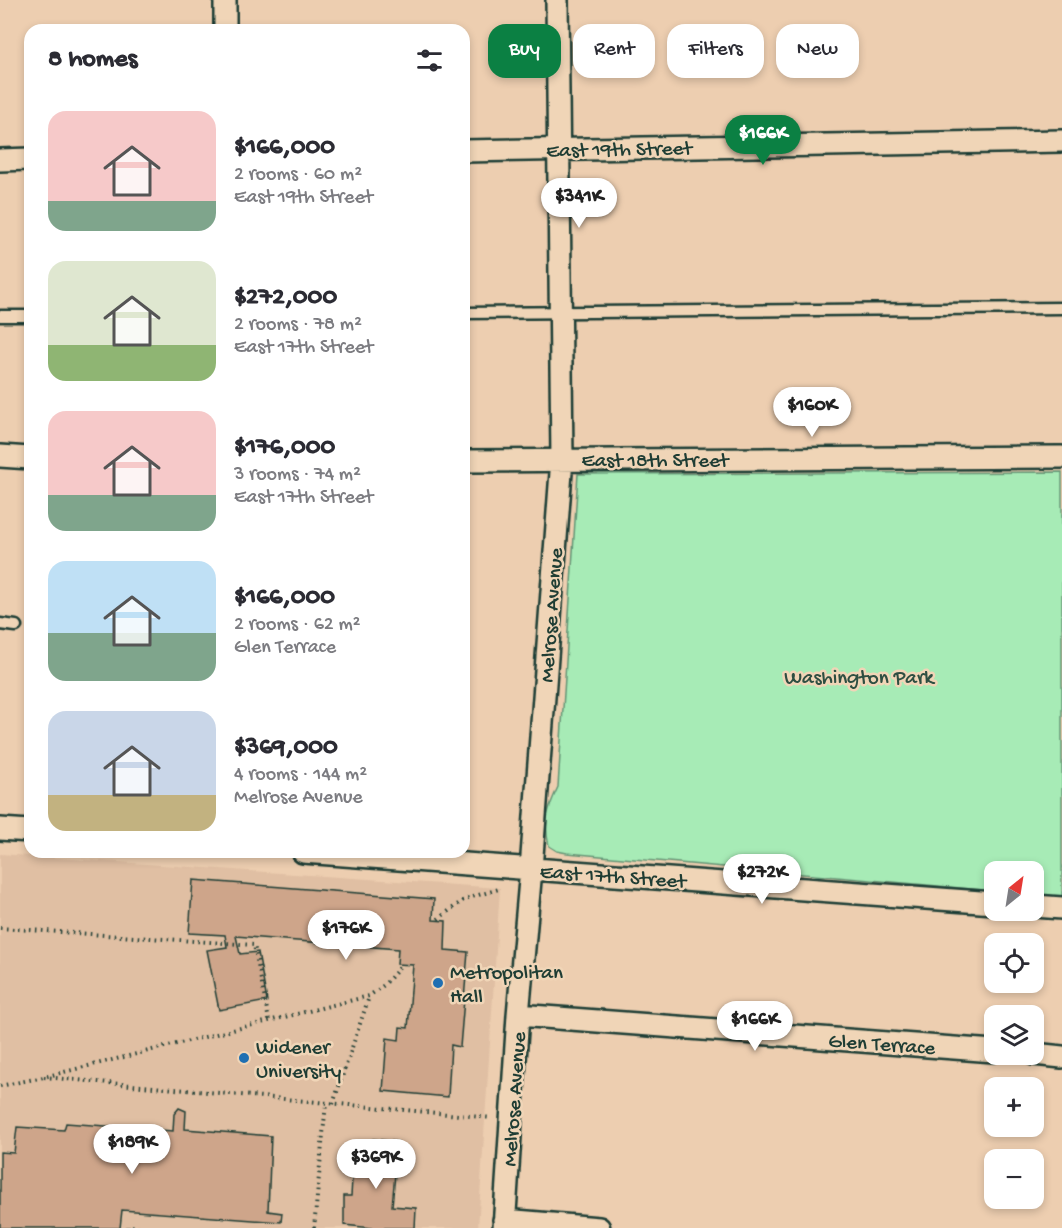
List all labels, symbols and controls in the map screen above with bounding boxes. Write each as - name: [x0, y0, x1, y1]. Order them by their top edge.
- chip: Buy: [488, 24, 561, 78]
- chip: Rent: [573, 24, 655, 78]
- chip: Filters: [667, 24, 764, 78]
- chip: New: [776, 24, 859, 78]
- icon: filters: [413, 44, 446, 77]
- text: 8 homes: [48, 45, 137, 76]
- pin: $166K: [721, 115, 805, 166]
- text: $166K: [739, 123, 787, 146]
- text: $166,000: [234, 133, 335, 164]
- icon: home: [96, 135, 168, 207]
- street label: East 19th Street: [546, 138, 695, 165]
- text: 2 rooms · 60 m²: [234, 164, 362, 187]
- pin: $341K: [537, 178, 621, 229]
- text: $341K: [555, 186, 603, 209]
- text: East 19th Street: [234, 187, 373, 210]
- text: $272,000: [234, 283, 337, 314]
- icon: home: [96, 285, 168, 357]
- text: 2 rooms · 78 m²: [234, 314, 362, 337]
- text: East 17th Street: [234, 337, 373, 360]
- pin: $160K: [770, 387, 854, 438]
- text: $160K: [787, 395, 837, 418]
- text: $176,000: [234, 433, 335, 464]
- icon: home: [96, 435, 168, 507]
- street label: East 18th Street: [582, 450, 731, 475]
- text: 3 rooms · 74 m²: [234, 464, 361, 487]
- text: East 17th Street: [234, 487, 373, 510]
- street label: Melrose Avenue: [536, 546, 571, 683]
- text: $166,000: [234, 583, 335, 614]
- icon: home: [96, 585, 168, 657]
- text: 2 rooms · 62 m²: [234, 614, 361, 637]
- text: Glen Terrace: [234, 637, 336, 660]
- park label: Washington Park: [784, 667, 936, 692]
- text: $369,000: [234, 733, 338, 764]
- icon: home: [96, 735, 168, 807]
- text: 4 rooms · 144 m²: [234, 764, 367, 787]
- text: Melrose Avenue: [234, 787, 363, 810]
- pin: $272K: [720, 854, 804, 905]
- street label: East 17th Street: [539, 861, 689, 896]
- north arrow: [984, 861, 1044, 921]
- map controls: [984, 861, 1044, 1209]
- text: $272K: [737, 862, 787, 885]
- pin: $176K: [304, 910, 388, 961]
- text: $176K: [322, 918, 370, 941]
- button: locate: [984, 933, 1044, 993]
- place label: Metropolitan Hall: [450, 962, 563, 1011]
- marker: Metropolitan Hall: [431, 976, 445, 990]
- pin: $166K: [713, 1001, 797, 1052]
- button: layers: [984, 1005, 1044, 1065]
- text: $166K: [731, 1009, 779, 1032]
- street label: Melrose Avenue: [499, 1030, 534, 1167]
- street label: Glen Terrace: [827, 1030, 937, 1063]
- place label: Widener University: [256, 1037, 341, 1086]
- marker: Widener University: [237, 1051, 251, 1065]
- button: +: [984, 1077, 1044, 1137]
- pin: $189K: [90, 1124, 174, 1175]
- text: $189K: [107, 1132, 157, 1155]
- pin: $369K: [334, 1139, 418, 1190]
- text: $369K: [351, 1147, 401, 1170]
- button: −: [984, 1149, 1044, 1209]

